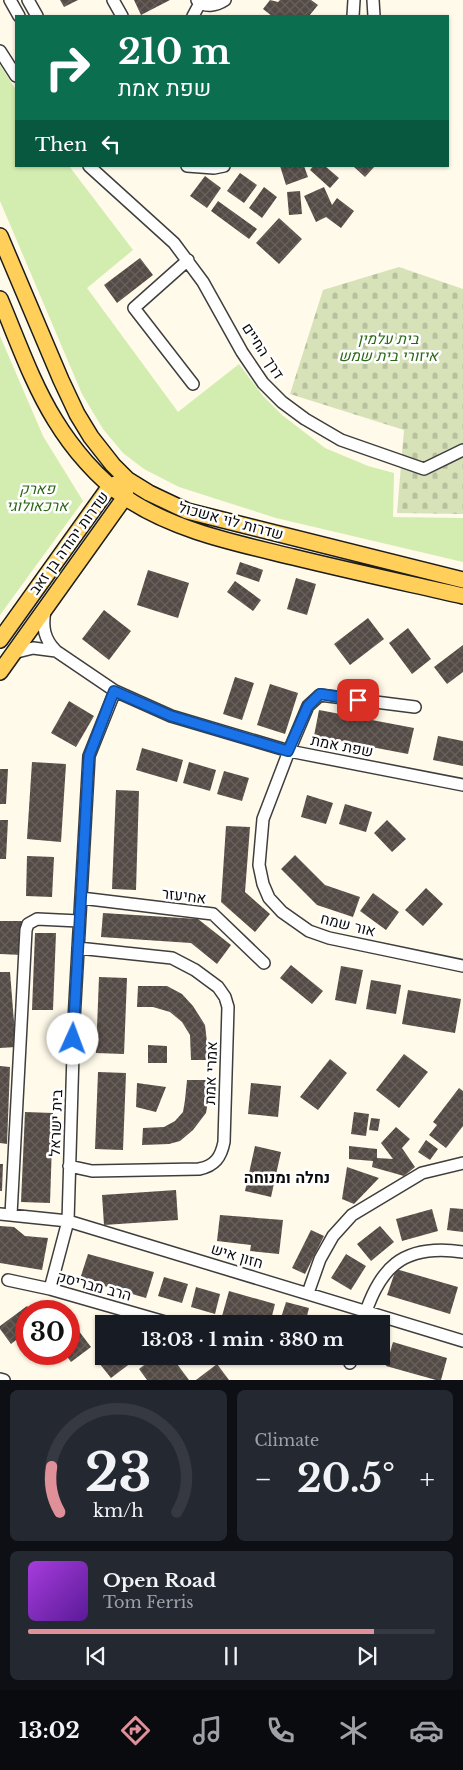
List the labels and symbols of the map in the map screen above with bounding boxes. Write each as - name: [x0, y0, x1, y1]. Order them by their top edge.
- street label: דרך החיים: [238, 319, 289, 383]
- park label: בית עלמין איזורי בית שמש: [338, 329, 440, 365]
- park label: פארק ארכאולוגי: [6, 479, 70, 515]
- street label: שדרות יהודה בן זאב: [25, 487, 113, 598]
- street label: שדרות לוי אשכול: [177, 497, 286, 544]
- pin: [337, 679, 379, 721]
- street label: שפת אמת: [309, 730, 375, 761]
- street label: אחיעזר: [161, 883, 207, 908]
- street label: אור שמח: [319, 908, 378, 941]
- position arrow: [46, 1012, 98, 1064]
- street label: אמרי אמת: [200, 1041, 221, 1105]
- street label: בית ישראל: [45, 1089, 66, 1157]
- district label: נחלה ומנוחה: [244, 1167, 330, 1187]
- street label: חזון איש: [209, 1239, 266, 1272]
- street label: הרב מבריסק: [55, 1266, 134, 1305]
- speed limit sign: 30: [15, 1300, 80, 1365]

